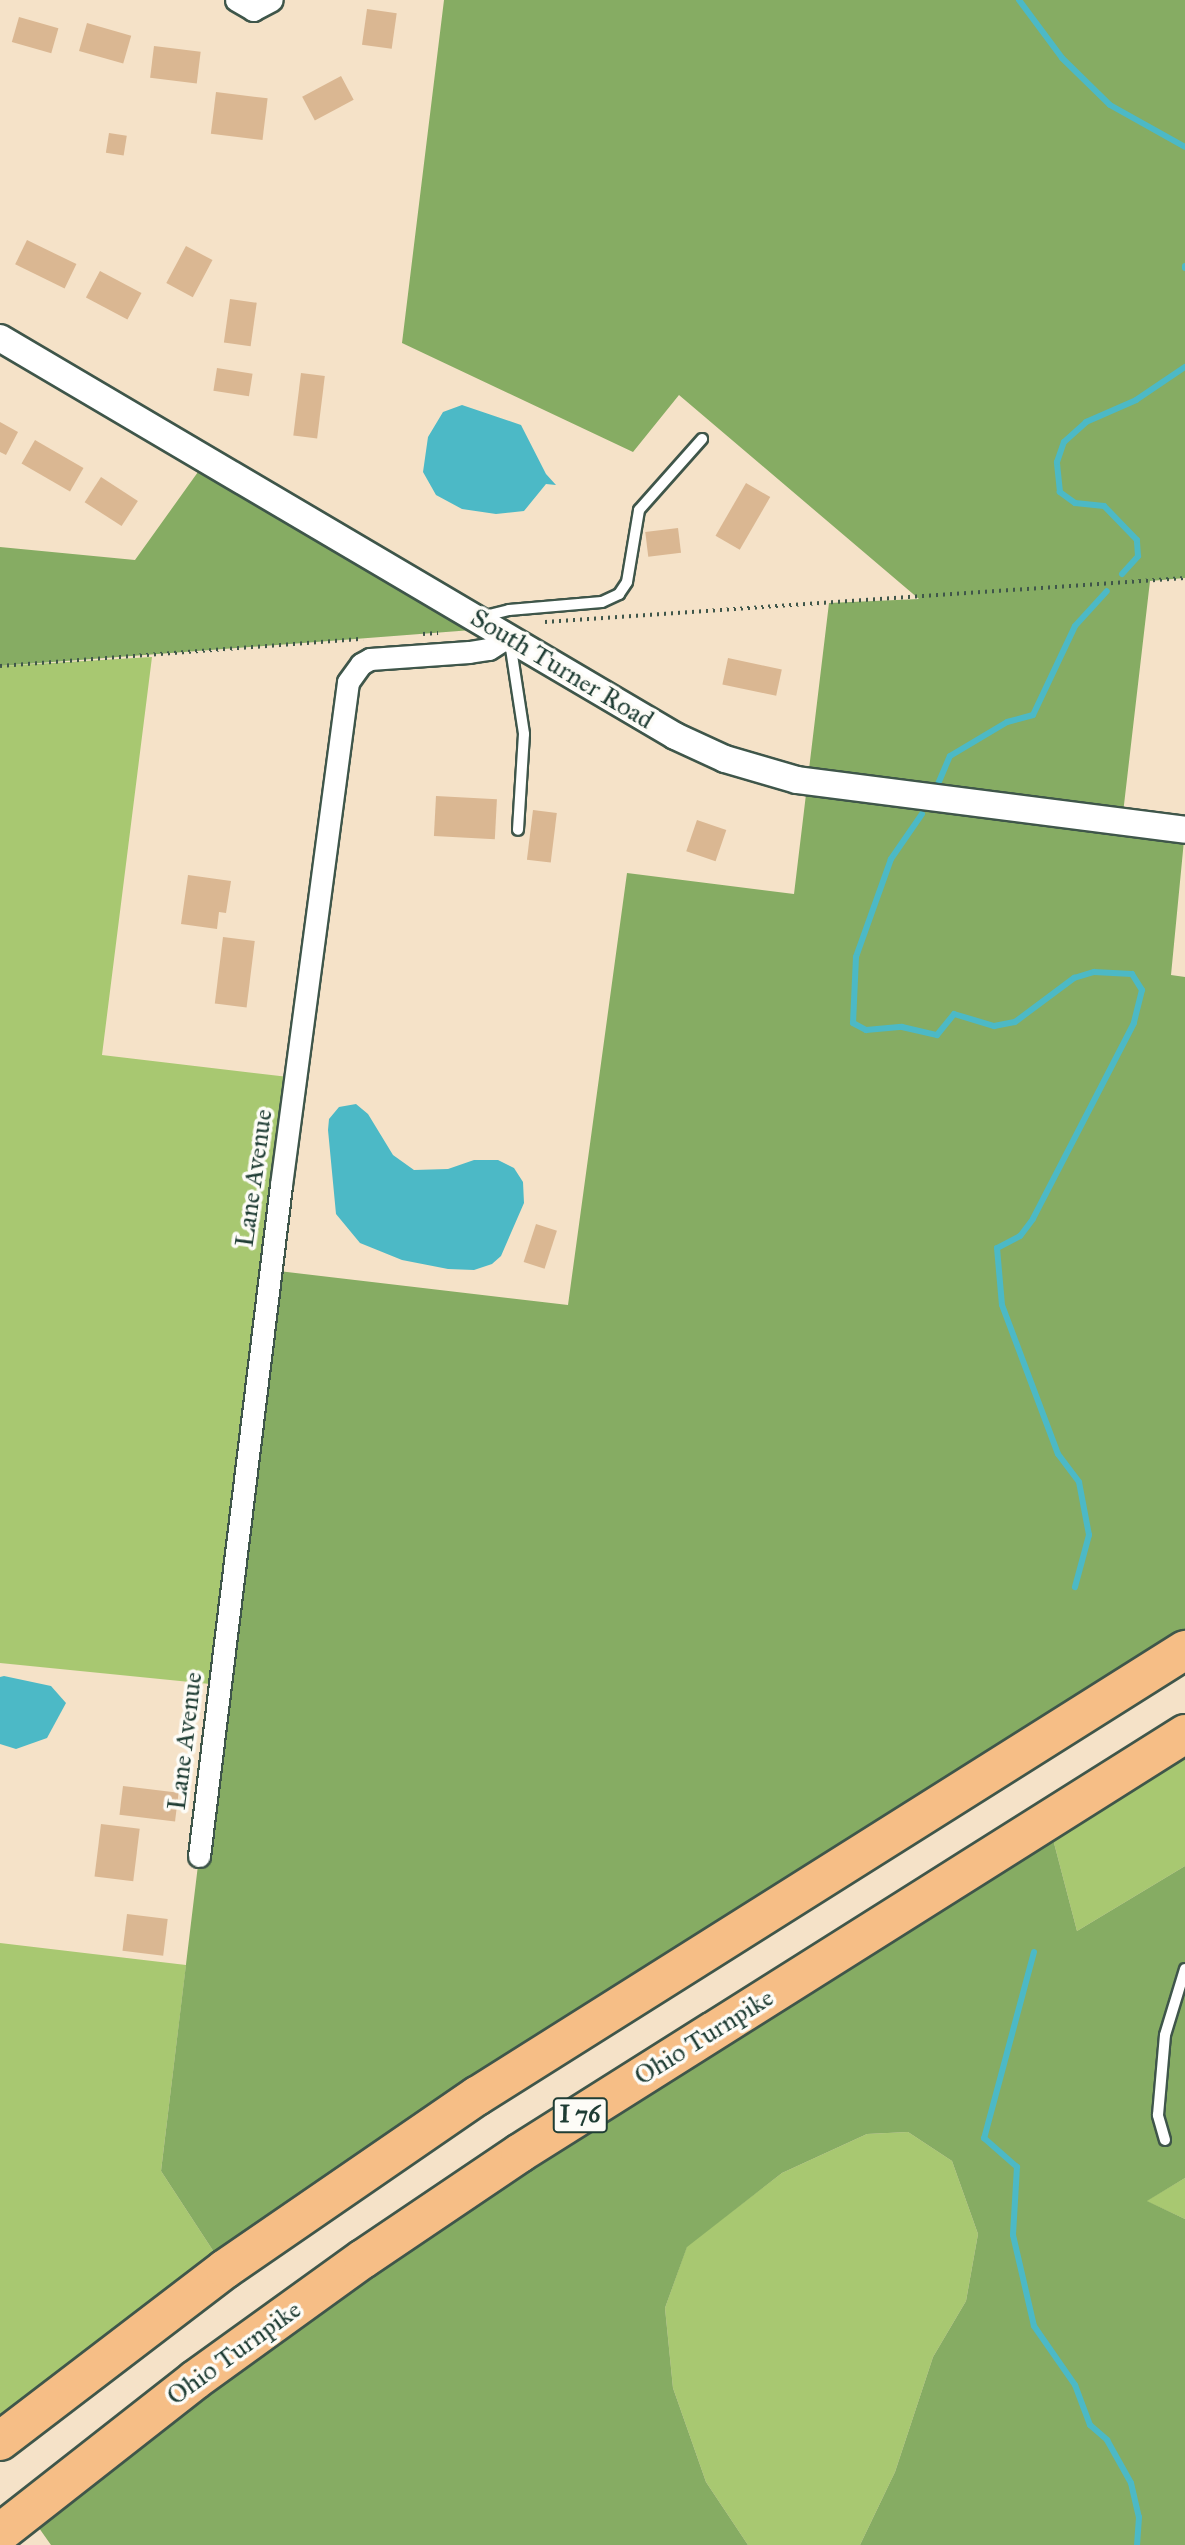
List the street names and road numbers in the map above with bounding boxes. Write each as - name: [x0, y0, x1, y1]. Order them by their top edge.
- street label: South Turner Road: [465, 602, 659, 736]
- street label: Lane Avenue: [229, 1107, 279, 1249]
- street label: Lane Avenue: [161, 1670, 209, 1812]
- street label: Ohio Turnpike: [629, 1982, 779, 2092]
- road number: I 76: [552, 2094, 608, 2136]
- street label: Ohio Turnpike: [161, 2294, 307, 2412]

